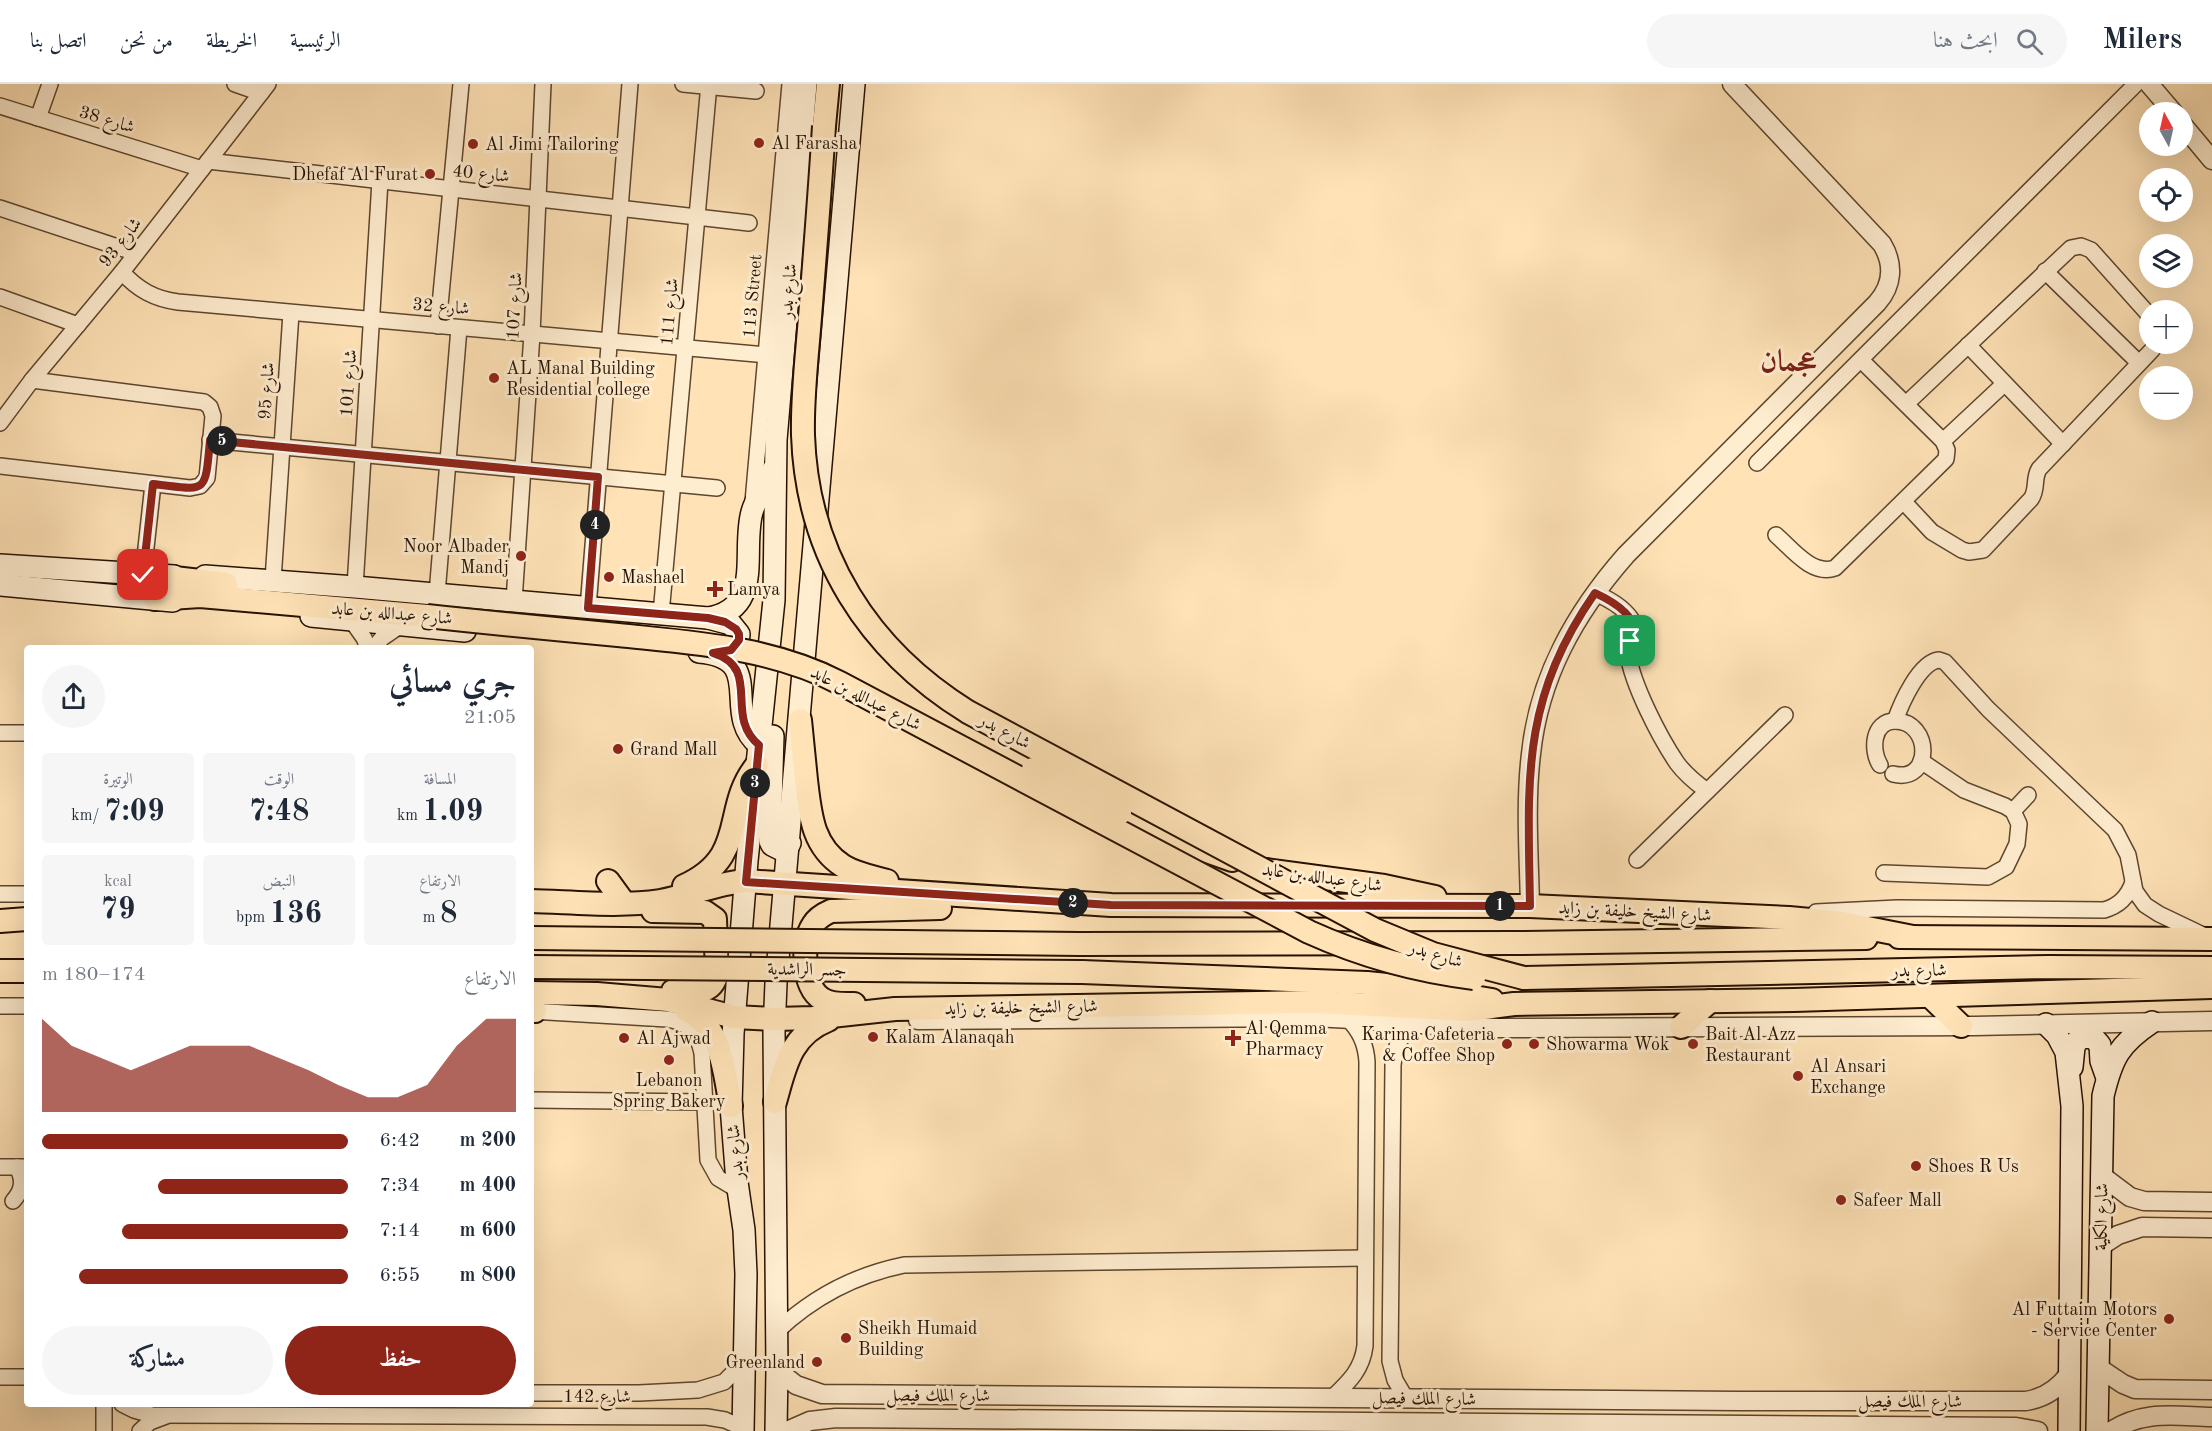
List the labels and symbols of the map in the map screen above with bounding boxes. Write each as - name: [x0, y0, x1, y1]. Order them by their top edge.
- north arrow: [2139, 102, 2193, 156]
- street label: شارع 38: [75, 103, 137, 142]
- place label: Al Farasha: [771, 135, 857, 153]
- place label: Al Jimi Tailoring: [485, 136, 619, 154]
- marker: Al Farasha: [752, 136, 766, 150]
- marker: Al Jimi Tailoring: [466, 137, 480, 151]
- street label: شارع 40: [451, 162, 510, 191]
- place label: Dhefaf Al Furat: [292, 166, 418, 184]
- marker: Dhefaf Al Furat: [423, 167, 437, 181]
- street label: شارع 93: [96, 215, 149, 274]
- street label: 113 Street: [740, 253, 766, 339]
- street label: شارع بدر: [777, 263, 805, 322]
- street label: شارع 107: [504, 272, 531, 341]
- street label: شارع 111: [658, 278, 687, 347]
- street label: شارع 32: [411, 296, 470, 323]
- district label: عجمان: [1760, 347, 1817, 378]
- street label: شارع 101: [338, 349, 365, 418]
- place label: AL Manal Building Residential college: [506, 360, 655, 399]
- street label: شارع 95: [256, 362, 283, 421]
- marker: AL Manal Building Residential college: [487, 371, 501, 385]
- pin: 5: [207, 426, 237, 456]
- pin: 4: [580, 510, 610, 540]
- place label: Noor Albader Mandj: [403, 538, 510, 577]
- pin: [117, 549, 168, 600]
- marker: Noor Albader Mandj: [514, 549, 528, 563]
- place label: Mashael: [621, 569, 685, 587]
- marker: Mashael: [602, 570, 616, 584]
- place label: Lamya: [727, 581, 780, 599]
- marker: Lamya: [708, 582, 722, 596]
- street label: شارع عبدالله بن عابد: [330, 600, 453, 633]
- pin: [1604, 615, 1655, 666]
- street label: شارع عبدالله بن عابد: [805, 663, 924, 739]
- street label: شارع بدر: [972, 710, 1033, 757]
- place label: Grand Mall: [630, 741, 717, 759]
- marker: Grand Mall: [611, 742, 625, 756]
- pin: 3: [740, 768, 770, 798]
- street label: شارع عبدالله بن عابد: [1260, 861, 1383, 900]
- pin: 2: [1058, 888, 1088, 918]
- pin: 1: [1485, 891, 1515, 921]
- street label: شارع الشيخ خليفة بن زايد: [1558, 899, 1712, 931]
- street label: شارع بدر: [1403, 938, 1465, 976]
- street label: جسر الراشدية: [767, 960, 847, 982]
- street label: شارع بدر: [1889, 962, 1947, 986]
- street label: شارع الشيخ خليفة بن زايد: [944, 998, 1098, 1024]
- place label: Al Qemma Pharmacy: [1245, 1020, 1327, 1059]
- place label: Karima Cafeteria & Coffee Shop: [1361, 1026, 1495, 1065]
- place label: Bait Al Azz Restaurant: [1705, 1026, 1796, 1065]
- place label: Kalam Alanaqah: [885, 1029, 1015, 1047]
- place label: Al Ajwad: [636, 1030, 711, 1048]
- marker: Kalam Alanaqah: [866, 1030, 880, 1044]
- marker: Al Ajwad: [617, 1031, 631, 1045]
- marker: Al Qemma Pharmacy: [1226, 1031, 1240, 1045]
- place label: Showarma Wok: [1546, 1036, 1669, 1054]
- marker: Karima Cafeteria & Coffee Shop: [1500, 1037, 1514, 1051]
- marker: Showarma Wok: [1527, 1037, 1541, 1051]
- marker: Bait Al Azz Restaurant: [1686, 1037, 1700, 1051]
- marker: Lebanon Spring Bakery: [662, 1053, 676, 1067]
- place label: Al Ansari Exchange: [1810, 1058, 1886, 1097]
- marker: Al Ansari Exchange: [1791, 1069, 1805, 1083]
- place label: Lebanon Spring Bakery: [612, 1072, 726, 1111]
- street label: شارع بدر: [725, 1123, 753, 1182]
- place label: Shoes R Us: [1928, 1158, 2019, 1176]
- marker: Shoes R Us: [1909, 1159, 1923, 1173]
- street label: شارع الكلية: [2091, 1183, 2117, 1251]
- place label: Safeer Mall: [1853, 1192, 1942, 1210]
- marker: Safeer Mall: [1834, 1193, 1848, 1207]
- place label: Al Futtaim Motors - Service Center: [2011, 1301, 2158, 1340]
- marker: Al Futtaim Motors - Service Center: [2162, 1312, 2176, 1326]
- place label: Sheikh Humaid Building: [858, 1320, 978, 1359]
- marker: Sheikh Humaid Building: [839, 1331, 853, 1345]
- place label: Greenland: [726, 1354, 805, 1372]
- marker: Greenland: [810, 1355, 824, 1369]
- street label: شارع الملك فيصل: [886, 1387, 990, 1410]
- street label: شارع 142: [563, 1388, 631, 1411]
- street label: شارع الملك فيصل: [1372, 1389, 1476, 1414]
- street label: شارع الملك فيصل: [1858, 1393, 1962, 1416]

